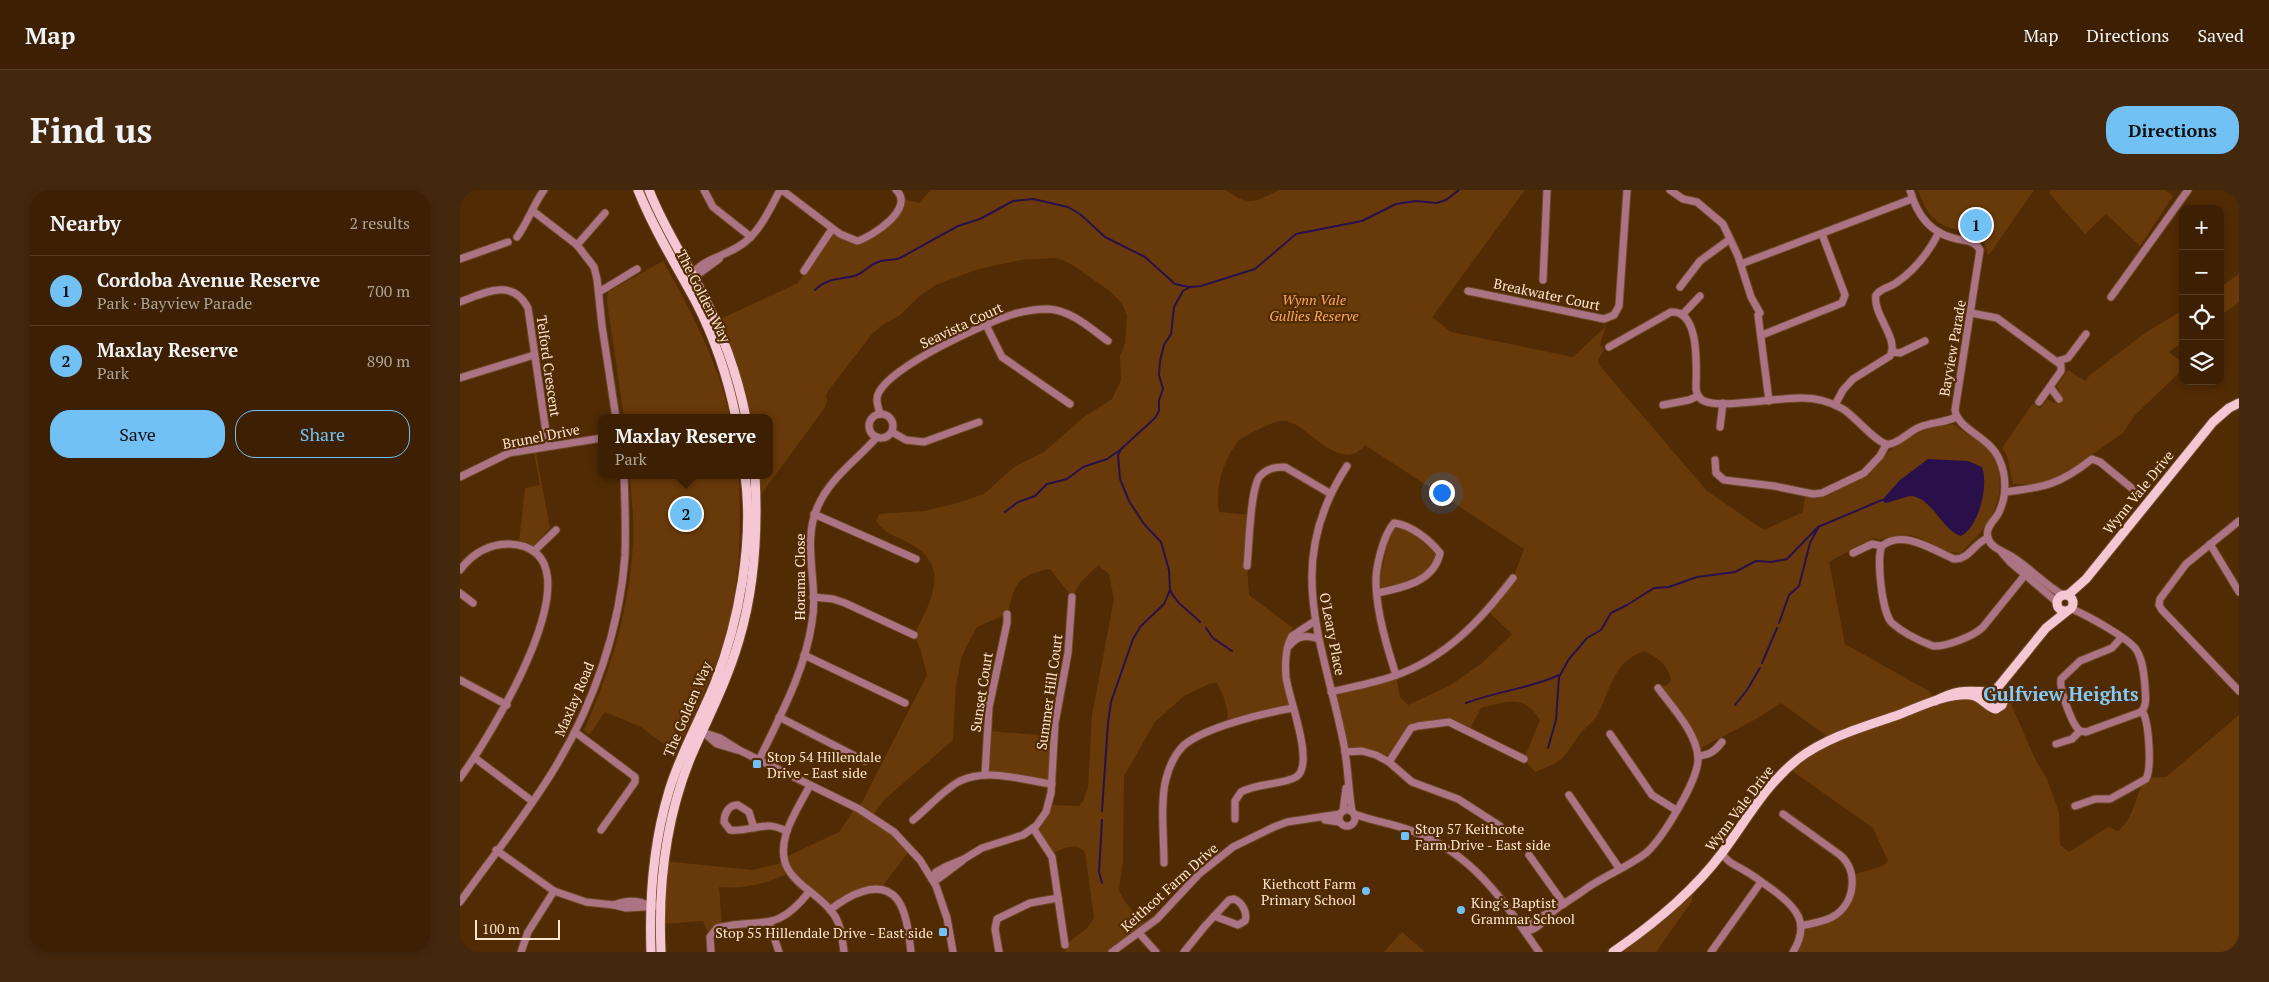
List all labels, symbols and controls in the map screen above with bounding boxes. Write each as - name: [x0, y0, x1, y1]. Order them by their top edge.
- text: Map: [25, 19, 75, 51]
- text: Map: [2023, 23, 2058, 47]
- text: Directions: [2086, 23, 2169, 47]
- text: Saved: [2197, 23, 2244, 47]
- button: Directions: [2106, 106, 2239, 154]
- text: Find us: [30, 107, 152, 153]
- map controls: [2179, 205, 2224, 385]
- button: +: [2179, 205, 2224, 250]
- pin: 1: [1960, 206, 1992, 244]
- text: Nearby: [50, 209, 121, 237]
- text: 2 results: [350, 212, 410, 234]
- street label: The Golden Way: [672, 246, 736, 346]
- button: −: [2179, 250, 2224, 295]
- text: Cordoba Avenue Reserve: [97, 267, 320, 292]
- street label: Breakwater Court: [1492, 273, 1603, 315]
- text: 1: [61, 280, 71, 302]
- text: 700 m: [367, 280, 410, 302]
- park label: Wynn Vale Gullies Reserve: [1269, 290, 1359, 325]
- text: Park · Bayview Parade: [97, 292, 252, 314]
- button: locate: [2179, 295, 2224, 340]
- street label: Seavista Court: [916, 297, 1006, 353]
- street label: Bayview Parade: [1934, 298, 1970, 398]
- street label: Telford Crescent: [532, 314, 566, 419]
- text: Maxlay Reserve: [97, 337, 238, 362]
- button: layers: [2179, 340, 2224, 385]
- text: 2: [61, 350, 71, 372]
- text: 890 m: [367, 350, 410, 372]
- text: Park: [97, 362, 129, 384]
- button: Save: [50, 410, 225, 458]
- button: Share: [235, 410, 410, 458]
- popup: [598, 414, 773, 479]
- street label: Brunel Drive: [501, 419, 581, 453]
- text: Maxlay Reserve: [615, 423, 756, 448]
- street label: Wynn Vale Drive: [2098, 446, 2178, 538]
- text: Park: [615, 448, 647, 470]
- your location: [1429, 480, 1455, 506]
- pin: 2: [670, 495, 702, 533]
- street label: Horama Close: [790, 533, 809, 621]
- street label: O'Leary Place: [1316, 591, 1350, 677]
- street label: Summer Hill Court: [1031, 632, 1067, 751]
- street label: Sunset Court: [965, 650, 997, 733]
- street label: The Golden Way: [658, 658, 716, 760]
- street label: Maxlay Road: [550, 659, 598, 739]
- district label: Gulfview Heights: [1983, 681, 2139, 706]
- place label: Stop 54 Hillendale Drive - East side: [767, 747, 881, 782]
- marker: Stop 54 Hillendale Drive - East side: [751, 758, 763, 770]
- street label: Wynn Vale Drive: [1701, 761, 1777, 855]
- place label: Stop 57 Keithcote Farm Drive - East side: [1415, 819, 1551, 854]
- marker: Stop 57 Keithcote Farm Drive - East side: [1399, 830, 1411, 842]
- street label: Keithcot Farm Drive: [1116, 838, 1222, 936]
- place label: Kiethcott Farm Primary School: [1261, 874, 1356, 909]
- marker: Kiethcott Farm Primary School: [1360, 885, 1372, 897]
- place label: King's Baptist Grammar School: [1471, 893, 1575, 928]
- marker: King's Baptist Grammar School: [1455, 904, 1467, 916]
- scale bar: [475, 917, 560, 940]
- text: 100 m: [482, 919, 520, 938]
- place label: Stop 55 Hillendale Drive - East side: [715, 923, 933, 942]
- marker: Stop 55 Hillendale Drive - East side: [937, 926, 949, 938]

